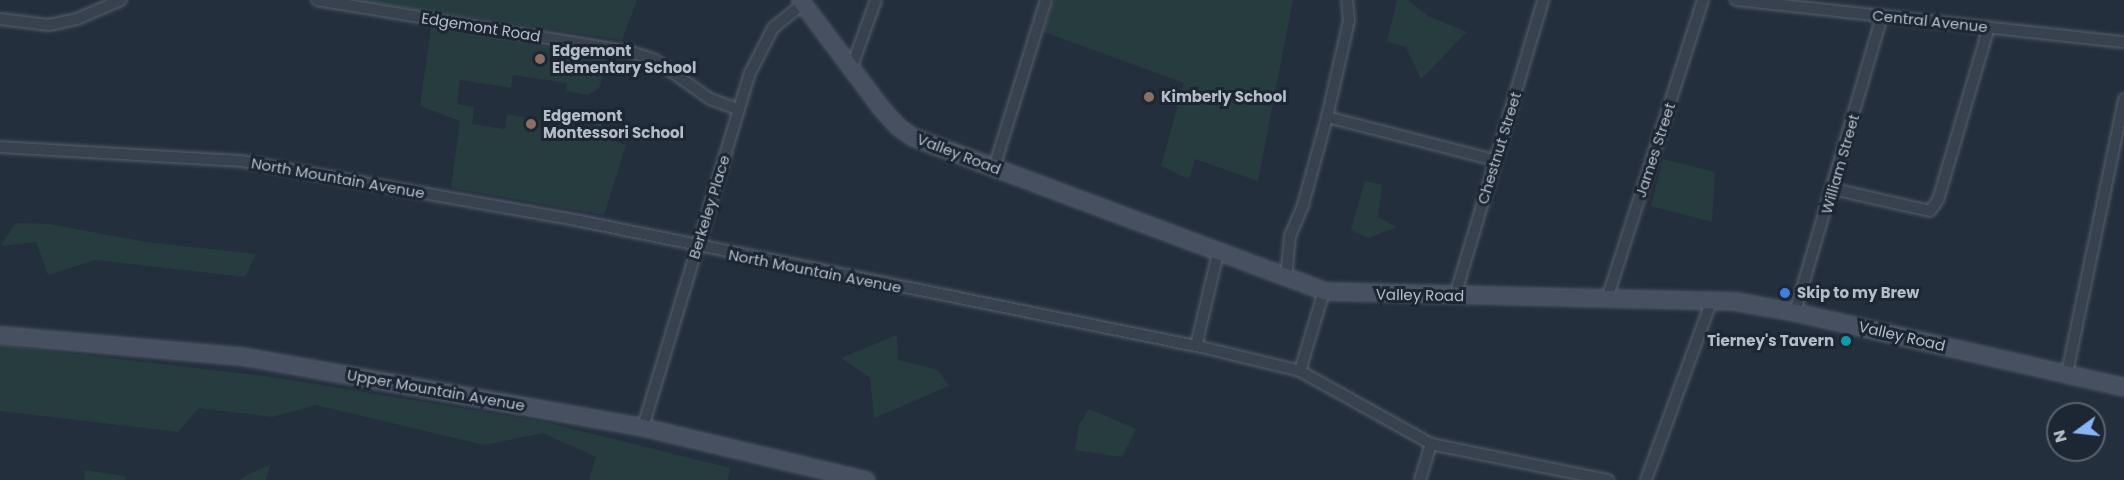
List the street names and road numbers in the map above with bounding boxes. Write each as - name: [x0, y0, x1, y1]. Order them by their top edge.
- street label: Central Avenue: [1872, 6, 1988, 36]
- street label: Edgemont Road: [420, 9, 542, 45]
- street label: Chestnut Street: [1473, 90, 1525, 206]
- street label: James Street: [1631, 100, 1679, 200]
- street label: William Street: [1817, 112, 1863, 216]
- street label: Valley Road: [915, 130, 1003, 178]
- street label: Berkeley Place: [685, 153, 733, 261]
- street label: North Mountain Avenue: [250, 154, 426, 202]
- street label: North Mountain Avenue: [727, 245, 903, 297]
- street label: Valley Road: [1376, 285, 1464, 305]
- street label: Valley Road: [1857, 317, 1947, 355]
- street label: Upper Mountain Avenue: [346, 365, 526, 415]

